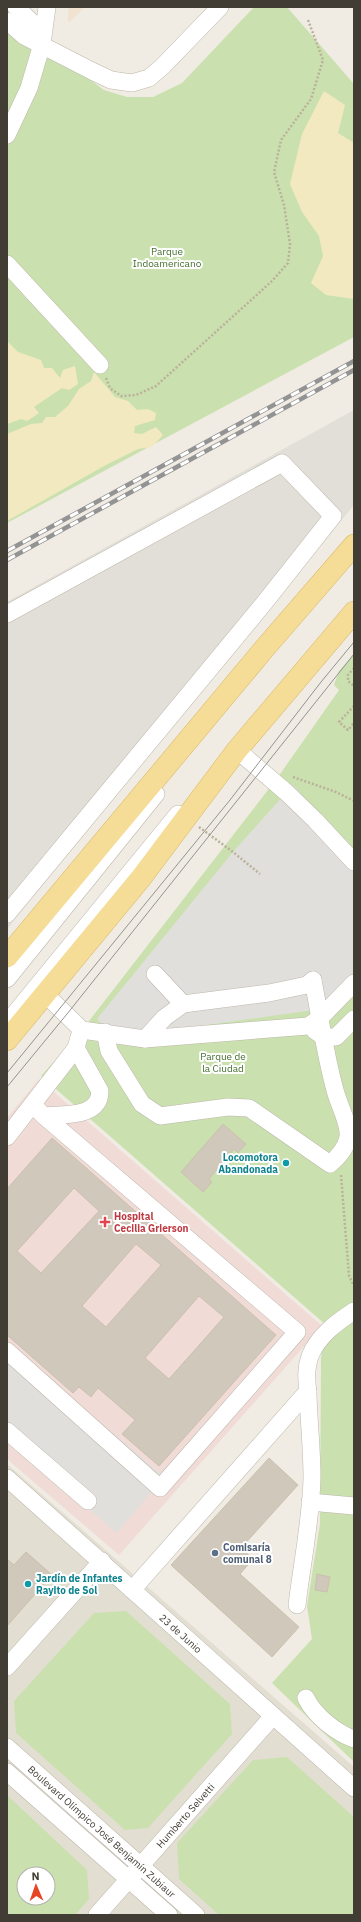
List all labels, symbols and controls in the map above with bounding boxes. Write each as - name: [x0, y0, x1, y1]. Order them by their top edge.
- park label: Parque Indoamericano: [133, 245, 202, 270]
- park label: Parque de la Ciudad: [200, 1050, 246, 1075]
- place label: Locomotora Abandonada: [218, 1151, 278, 1176]
- marker: Locomotora Abandonada: [281, 1158, 291, 1168]
- place label: Hospital Cecilia Grierson: [114, 1210, 189, 1235]
- marker: Hospital Cecilia Grierson: [99, 1216, 111, 1228]
- place label: Comisaría comunal 8: [223, 1541, 272, 1566]
- marker: Comisaría comunal 8: [210, 1548, 220, 1558]
- place label: Jardín de Infantes Rayito de Sol: [36, 1572, 123, 1597]
- marker: Jardín de Infantes Rayito de Sol: [23, 1579, 33, 1589]
- street label: 23 de Junio: [156, 1611, 205, 1656]
- street label: Boulevard Olímpico José Benjamín Zubiaur: [25, 1763, 178, 1901]
- street label: Humberto Selvetti: [154, 1781, 217, 1851]
- north arrow: [16, 1866, 56, 1906]
- text: N: [31, 1869, 40, 1883]

